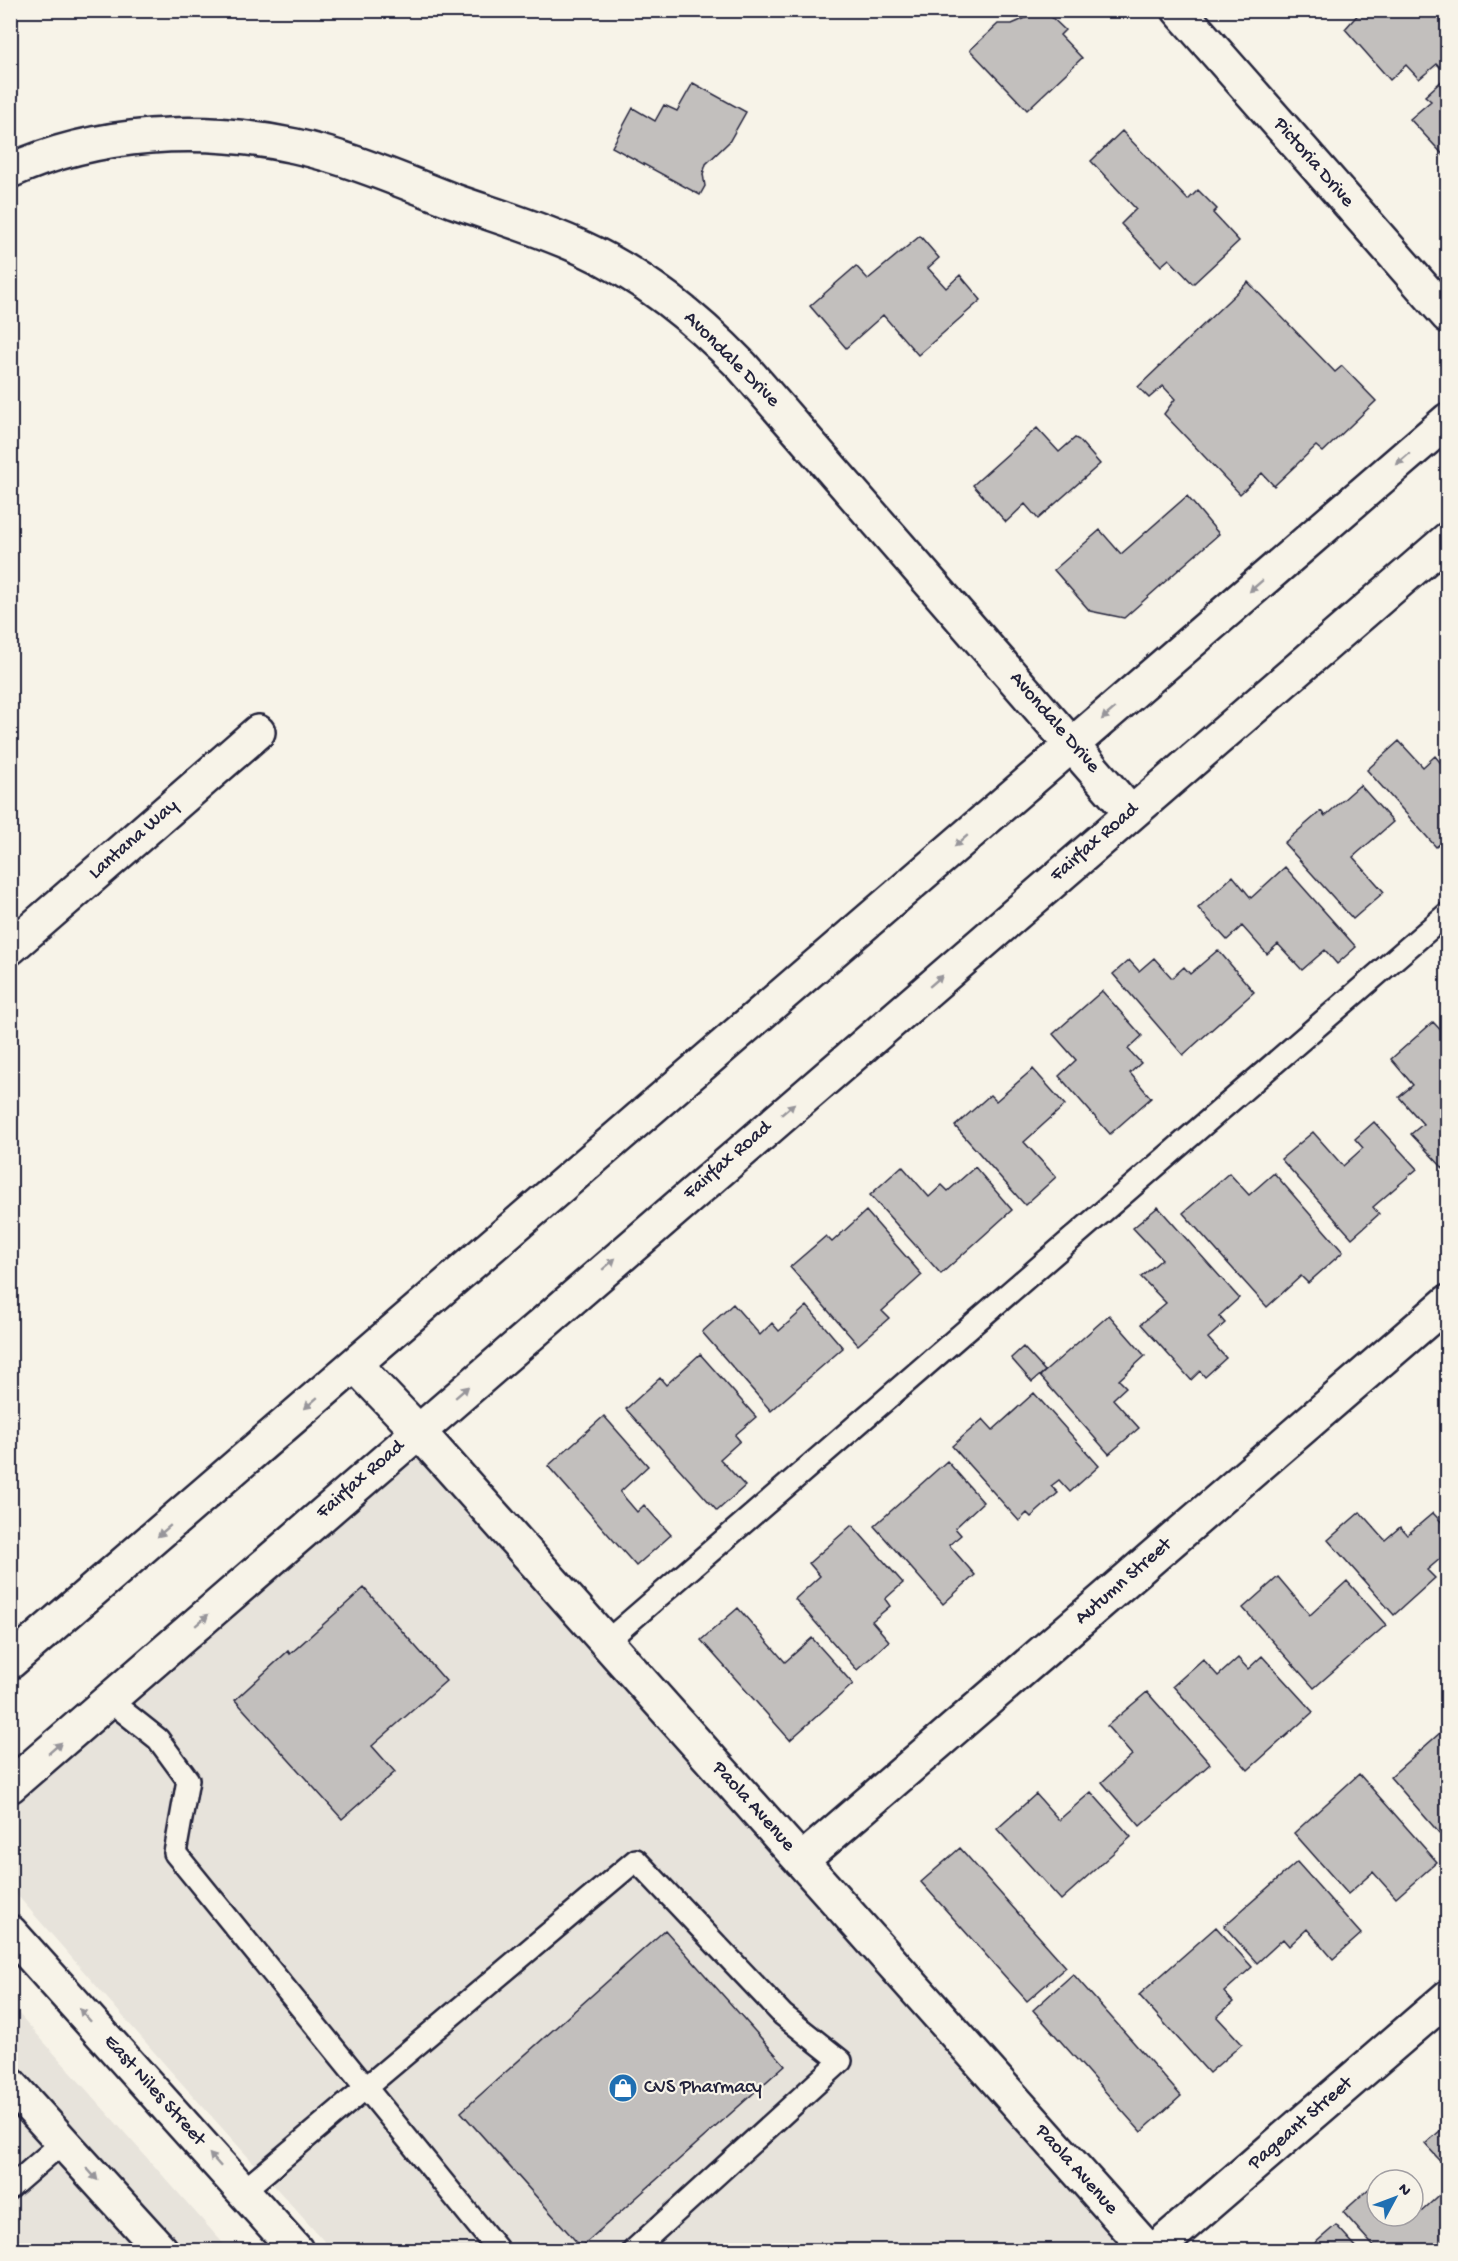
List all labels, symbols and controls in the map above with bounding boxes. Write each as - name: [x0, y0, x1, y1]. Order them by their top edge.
- street label: Pictoria Drive: [1267, 113, 1359, 213]
- street label: Avondale Drive: [678, 307, 784, 413]
- one-way arrow: [1395, 452, 1411, 465]
- one-way arrow: [1249, 579, 1264, 592]
- street label: Avondale Drive: [1004, 668, 1105, 779]
- one-way arrow: [1101, 707, 1116, 720]
- street label: Lantana Way: [85, 795, 183, 885]
- street label: Fairfax Road: [1046, 797, 1145, 888]
- one-way arrow: [953, 835, 969, 848]
- one-way arrow: [928, 974, 943, 988]
- one-way arrow: [780, 1103, 795, 1116]
- street label: Fairfax Road: [679, 1115, 778, 1206]
- one-way arrow: [601, 1258, 616, 1271]
- one-way arrow: [454, 1386, 469, 1399]
- one-way arrow: [304, 1396, 319, 1409]
- street label: Fairfax Road: [312, 1434, 411, 1525]
- one-way arrow: [156, 1524, 171, 1537]
- street label: Autumn Street: [1071, 1533, 1178, 1630]
- one-way arrow: [194, 1614, 209, 1627]
- one-way arrow: [47, 1742, 62, 1755]
- street label: Paola Avenue: [706, 1757, 800, 1857]
- one-way arrow: [79, 2008, 92, 2023]
- street label: East Niles Street: [98, 2031, 211, 2153]
- street label: Pageant Street: [1243, 2071, 1359, 2176]
- shop icon: CVS Pharmacy: [607, 2072, 639, 2104]
- place label: CVS Pharmacy: [644, 2077, 762, 2100]
- street label: Paola Avenue: [1029, 2120, 1123, 2220]
- one-way arrow: [209, 2153, 222, 2168]
- one-way arrow: [85, 2166, 98, 2181]
- north arrow: [1365, 2168, 1425, 2228]
- text: N: [1393, 2180, 1415, 2201]

